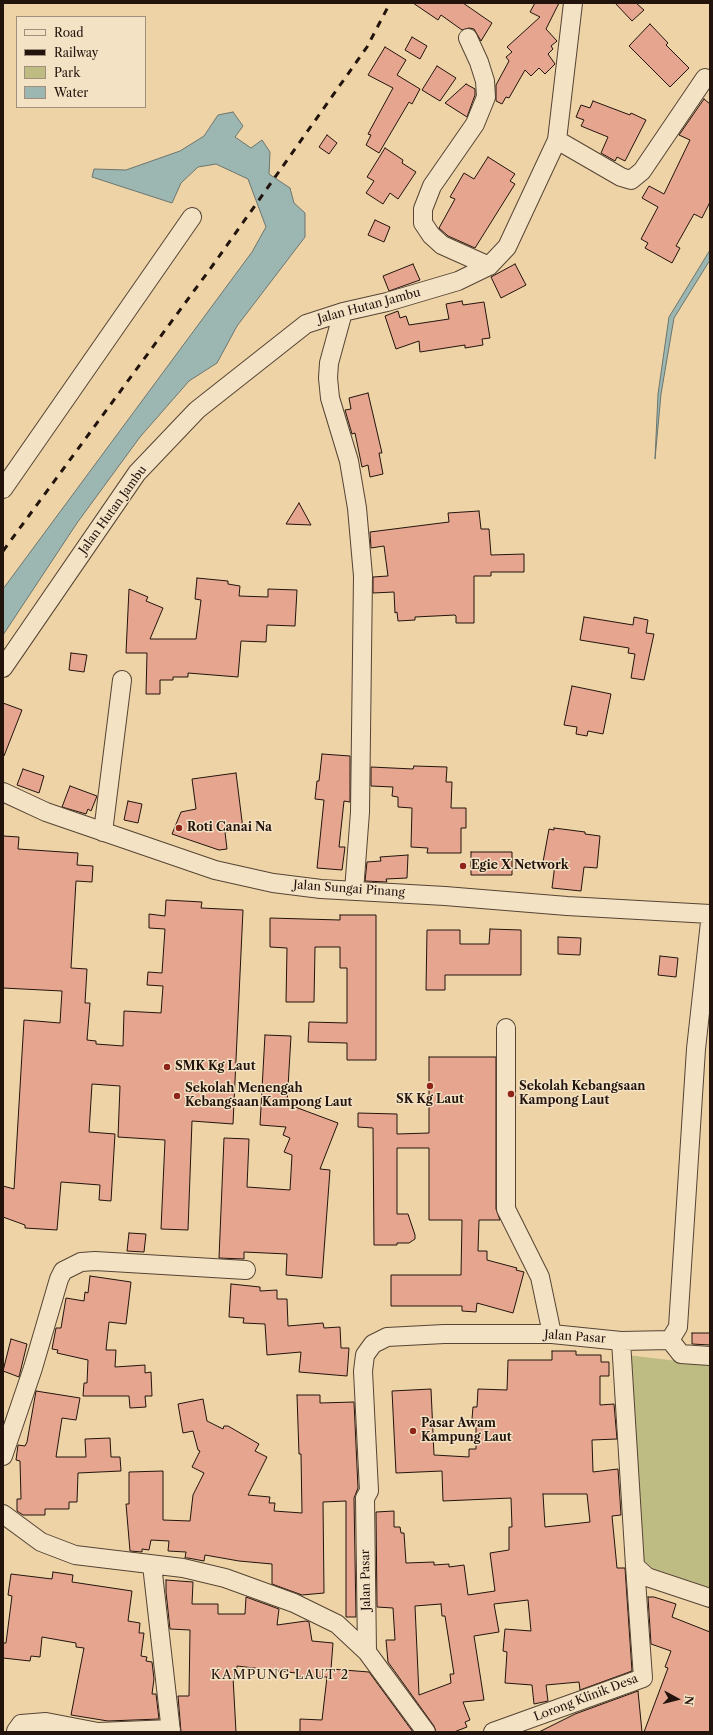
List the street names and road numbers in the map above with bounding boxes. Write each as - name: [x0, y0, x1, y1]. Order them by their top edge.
- street label: Jalan Hutan Jambu: [316, 285, 422, 327]
- street label: Jalan Hutan Jambu: [76, 463, 150, 557]
- street label: Jalan Sungai Pinang: [293, 878, 405, 900]
- street label: Jalan Pasar: [544, 1328, 606, 1346]
- street label: Jalan Pasar: [358, 1549, 374, 1611]
- street label: Lorong Klinik Desa: [532, 1672, 640, 1724]

